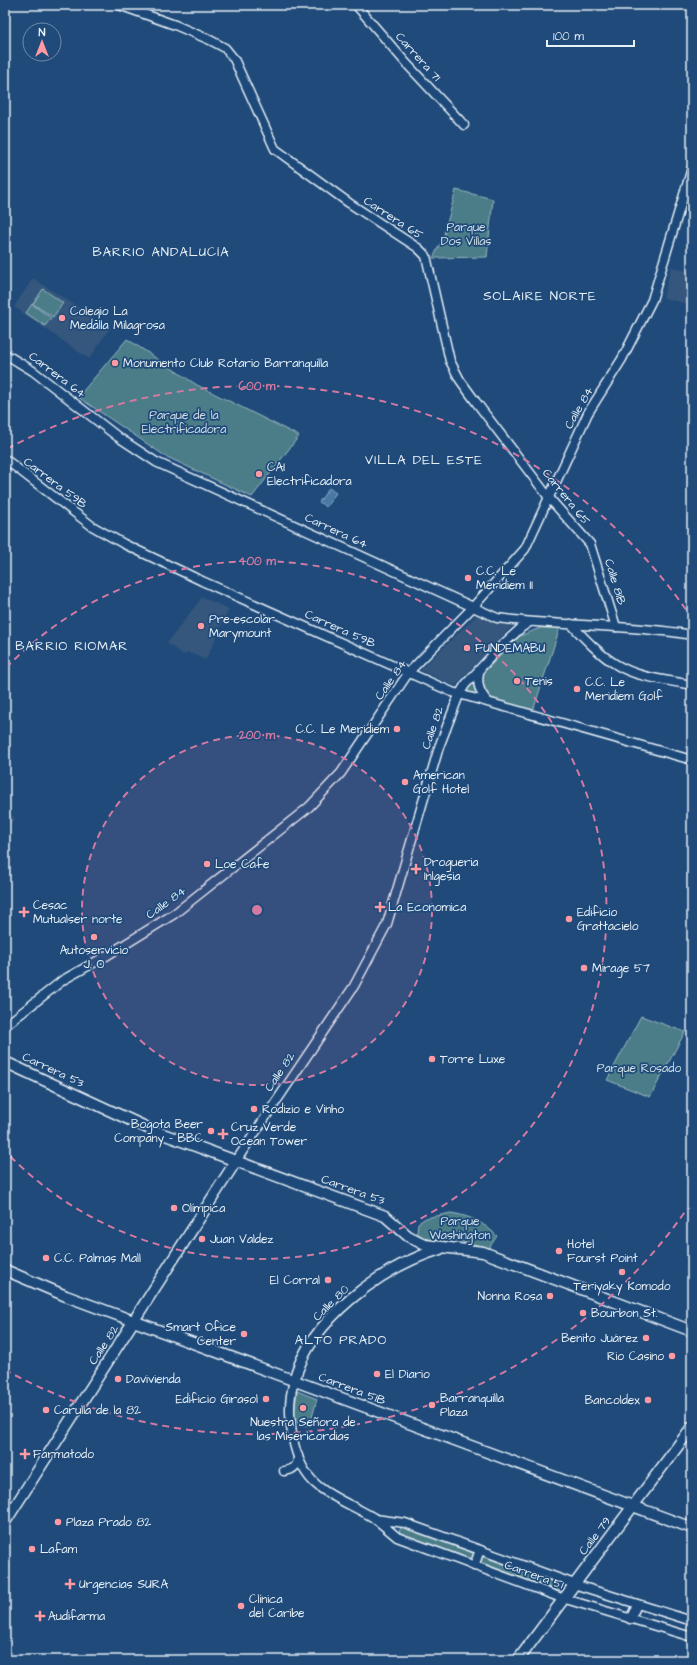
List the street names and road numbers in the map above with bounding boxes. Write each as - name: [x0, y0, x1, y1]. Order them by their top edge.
- street label: Carrera 71: [391, 29, 445, 86]
- street label: Carrera 65: [360, 192, 427, 244]
- street label: Carrera 64: [25, 348, 89, 402]
- street label: Calle 84: [561, 384, 597, 432]
- street label: Carrera 59B: [20, 453, 91, 513]
- street label: Carrera 65: [538, 465, 594, 529]
- street label: Carrera 64: [302, 509, 370, 553]
- street label: Calle 81B: [600, 557, 630, 608]
- street label: Carrera 59B: [302, 606, 378, 652]
- street label: Calle 84: [371, 656, 411, 704]
- street label: Calle 82: [418, 704, 448, 752]
- street label: Calle 84: [143, 883, 189, 923]
- street label: Carrera 53: [19, 1048, 87, 1092]
- street label: Calle 82: [261, 1049, 300, 1095]
- street label: Carrera 53: [319, 1171, 387, 1209]
- street label: Calle 80: [309, 1281, 353, 1325]
- street label: Calle 82: [85, 1322, 123, 1368]
- street label: Carrera 51B: [316, 1368, 388, 1410]
- street label: Calle 79: [575, 1513, 615, 1559]
- street label: Carrera 51: [502, 1556, 566, 1594]

